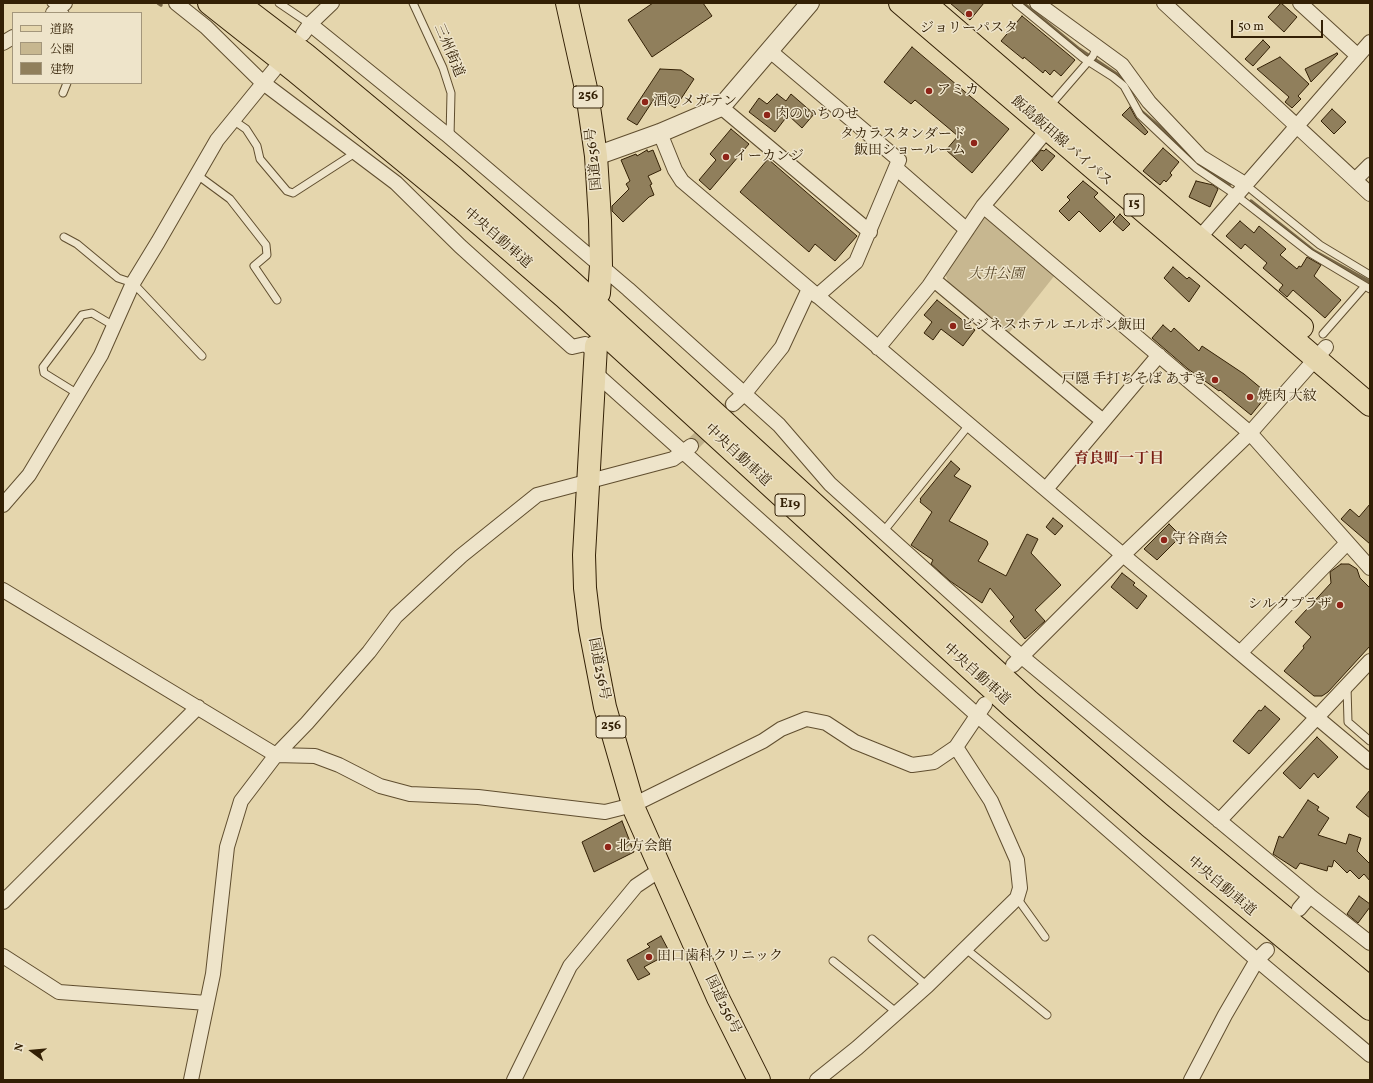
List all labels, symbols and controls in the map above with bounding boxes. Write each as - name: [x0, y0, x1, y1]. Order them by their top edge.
- marker: ジョリーパスタ: [964, 9, 974, 19]
- legend: [12, 12, 142, 84]
- scale bar: [1233, 12, 1325, 38]
- text: 50 m: [1238, 19, 1264, 35]
- place label: ジョリーパスタ: [920, 21, 1018, 37]
- text: 道路: [50, 22, 74, 38]
- street label: 三州街道: [429, 22, 467, 80]
- text: 公園: [50, 42, 74, 58]
- text: 建物: [50, 62, 74, 78]
- place label: アミカ: [937, 83, 979, 99]
- road number: 256: [573, 86, 603, 108]
- marker: アミカ: [924, 86, 934, 96]
- street label: 飯島飯田線 バイパス: [1007, 93, 1115, 191]
- place label: 酒のメガテン: [653, 94, 737, 110]
- marker: 酒のメガテン: [640, 97, 650, 107]
- place label: 肉のいちのせ: [775, 107, 859, 123]
- marker: 肉のいちのせ: [762, 110, 772, 120]
- street label: 国道256号: [583, 127, 607, 191]
- place label: タカラスタンダード 飯田ショールーム: [840, 127, 966, 160]
- marker: タカラスタンダード 飯田ショールーム: [969, 138, 979, 148]
- place label: イーカンジ: [734, 149, 804, 165]
- marker: イーカンジ: [721, 152, 731, 162]
- road number: 15: [1124, 194, 1144, 216]
- street label: 中央自動車道: [460, 205, 534, 273]
- park label: 大井公園: [968, 267, 1024, 283]
- place label: ビジネスホテル エルボン飯田: [961, 318, 1146, 334]
- marker: ビジネスホテル エルボン飯田: [948, 321, 958, 331]
- place label: 戸隠 手打ちそば あすき: [1061, 372, 1207, 388]
- marker: 戸隠 手打ちそば あすき: [1210, 375, 1220, 385]
- place label: 焼肉 大紋: [1258, 389, 1317, 405]
- marker: 焼肉 大紋: [1245, 392, 1255, 402]
- street label: 中央自動車道: [701, 421, 773, 491]
- district label: 育良町一丁目: [1074, 451, 1164, 469]
- road number: E19: [775, 494, 805, 516]
- place label: 守谷商会: [1172, 532, 1228, 548]
- marker: 守谷商会: [1159, 535, 1169, 545]
- place label: シルクプラザ: [1248, 597, 1332, 613]
- marker: シルクプラザ: [1335, 600, 1345, 610]
- street label: 国道256号: [584, 636, 612, 702]
- street label: 中央自動車道: [939, 641, 1013, 709]
- road number: 256: [596, 716, 626, 738]
- place label: 北方会館: [616, 839, 672, 855]
- marker: 北方会館: [603, 842, 613, 852]
- street label: 中央自動車道: [1183, 854, 1259, 920]
- place label: 田口歯科クリニック: [657, 949, 783, 965]
- marker: 田口歯科クリニック: [644, 952, 654, 962]
- street label: 国道256号: [701, 973, 743, 1037]
- north arrow: [12, 1031, 52, 1071]
- text: N: [12, 1042, 28, 1053]

